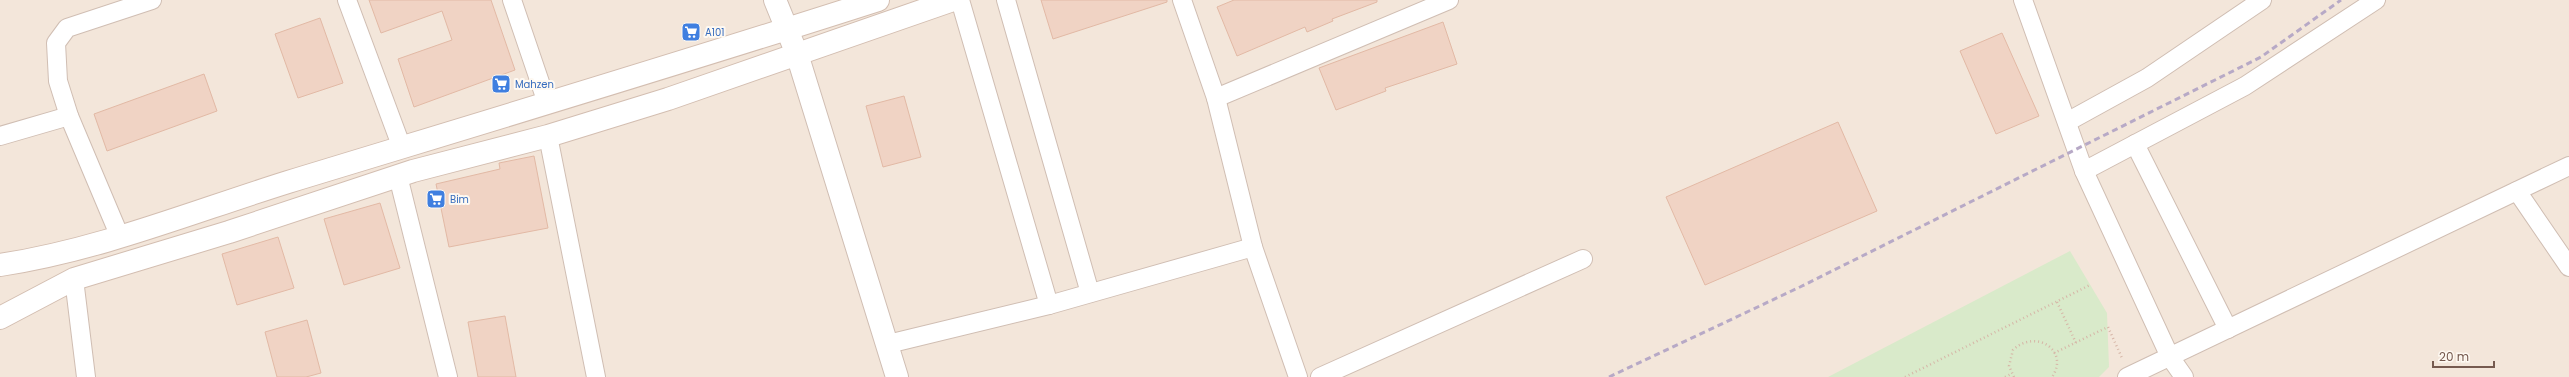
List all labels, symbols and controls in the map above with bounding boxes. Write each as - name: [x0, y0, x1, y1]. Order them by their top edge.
- supermarket icon: A101: [680, 21, 702, 43]
- place label: A101: [705, 25, 724, 40]
- supermarket icon: Mahzen: [490, 73, 512, 95]
- place label: Mahzen: [515, 77, 554, 92]
- supermarket icon: Bim: [425, 188, 447, 210]
- place label: Bim: [450, 192, 469, 207]
- scale bar: [2433, 343, 2494, 369]
- text: 20 m: [2439, 348, 2469, 365]

